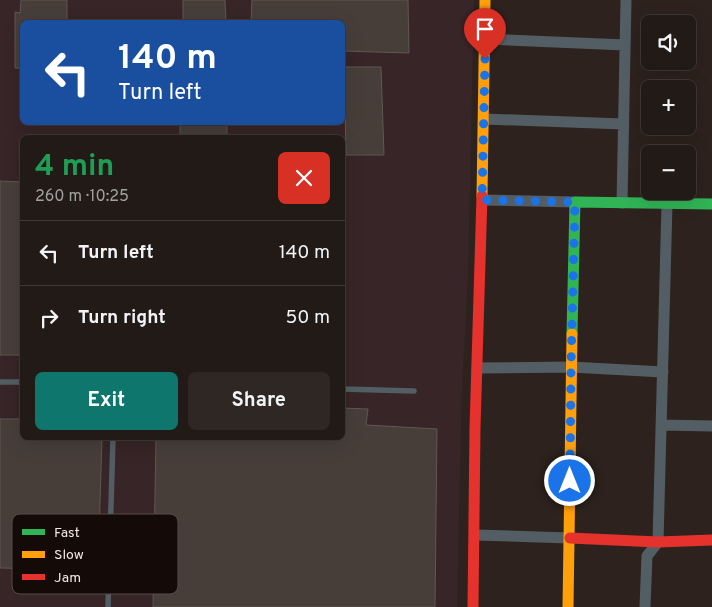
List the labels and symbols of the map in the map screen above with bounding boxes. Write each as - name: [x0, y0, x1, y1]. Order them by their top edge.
- pin: [464, 8, 506, 59]
- position arrow: [543, 454, 595, 506]
- legend: [12, 514, 178, 594]
- text: Fast: [54, 525, 80, 542]
- text: Slow: [54, 547, 84, 564]
- text: Jam: [54, 570, 81, 587]

